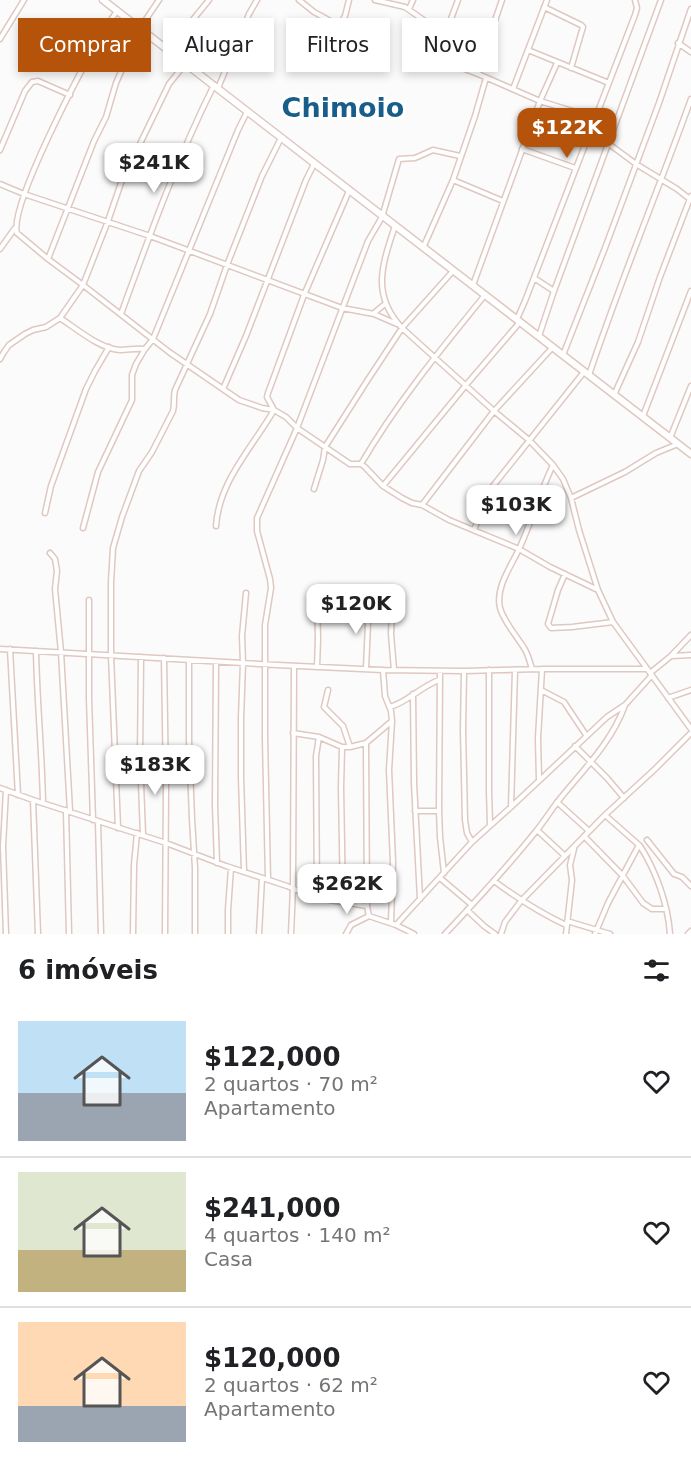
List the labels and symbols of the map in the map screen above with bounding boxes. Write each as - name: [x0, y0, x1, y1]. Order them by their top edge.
- district label: Chimoio: [282, 92, 404, 123]
- pin: $122K: [525, 108, 609, 159]
- pin: $241K: [112, 143, 196, 194]
- pin: $103K: [474, 485, 558, 536]
- pin: $120K: [314, 584, 398, 635]
- pin: $183K: [113, 745, 197, 796]
- pin: $262K: [305, 864, 389, 915]

